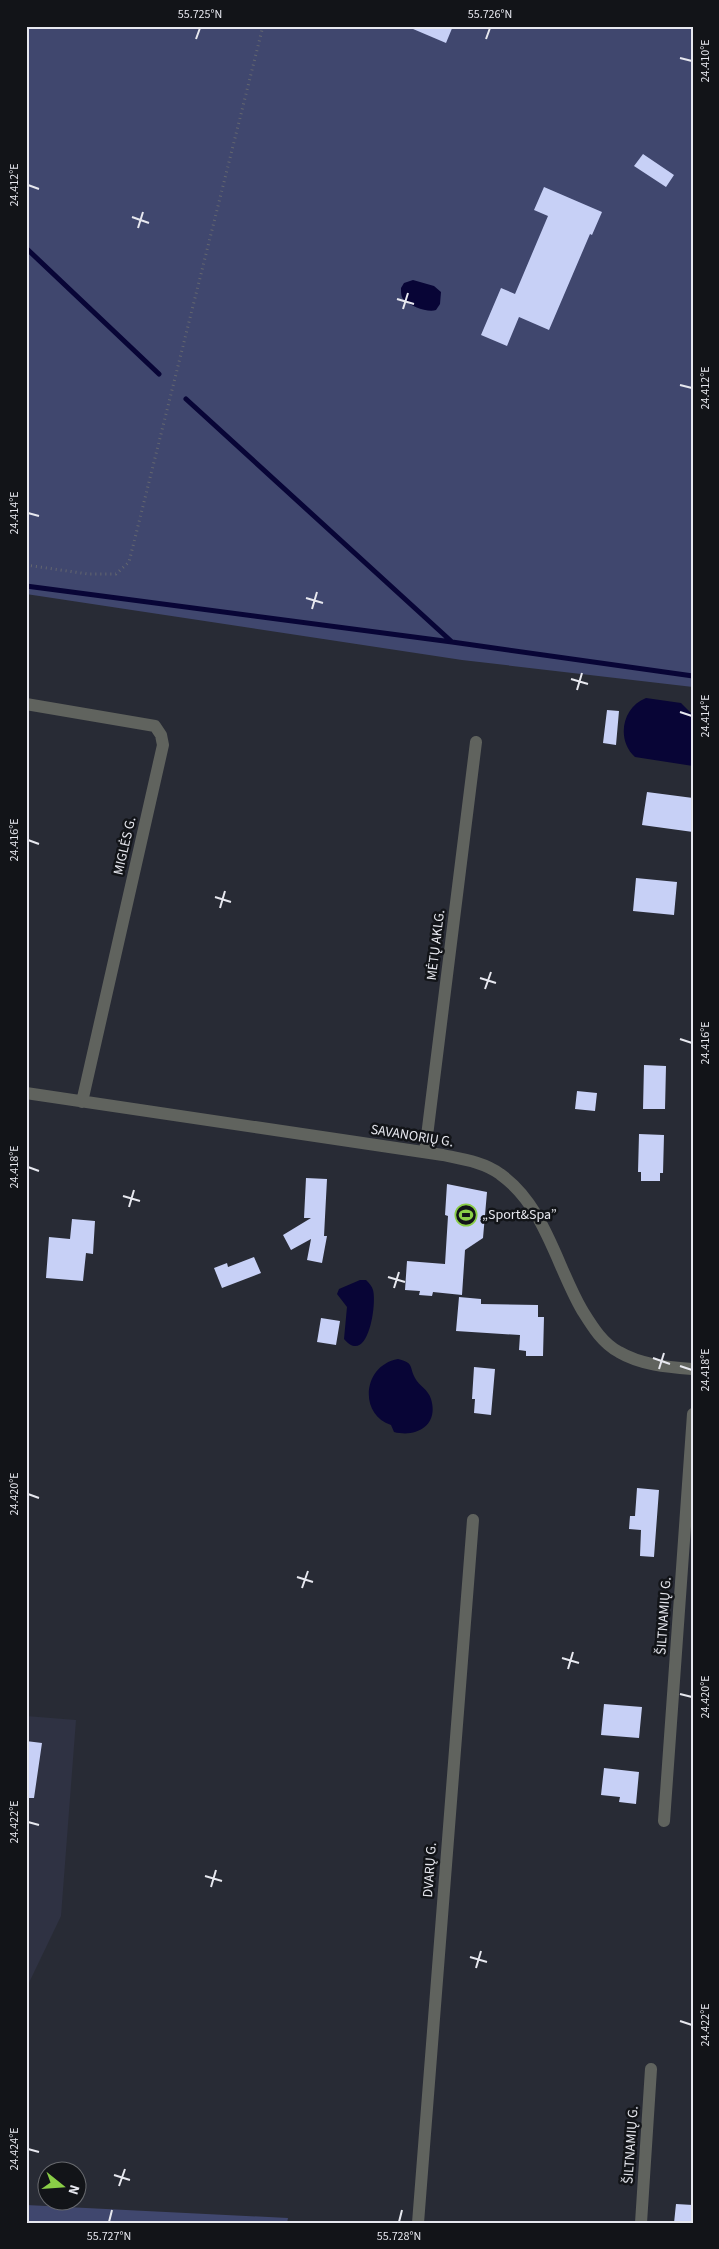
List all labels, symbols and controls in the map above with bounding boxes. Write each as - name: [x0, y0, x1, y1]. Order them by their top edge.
- text: 55.725°N: [178, 6, 222, 23]
- text: 55.726°N: [468, 6, 512, 23]
- text: 24.410°E: [697, 39, 714, 83]
- text: 24.412°E: [6, 163, 23, 207]
- text: 24.412°E: [697, 366, 714, 410]
- text: 24.414°E: [6, 491, 23, 535]
- text: 24.414°E: [697, 694, 714, 738]
- street label: MIGLĖS G.: [109, 815, 141, 877]
- text: 24.416°E: [6, 818, 23, 862]
- street label: MĖTŲ AKLG.: [422, 908, 450, 982]
- text: 24.416°E: [697, 1021, 714, 1065]
- street label: SAVANORIŲ G.: [369, 1120, 455, 1152]
- text: 24.418°E: [6, 1145, 23, 1189]
- sports icon: „Sport&Spa”: [454, 1203, 478, 1227]
- place label: „Sport&Spa”: [482, 1205, 557, 1225]
- text: 24.418°E: [697, 1348, 714, 1392]
- text: 24.420°E: [6, 1472, 23, 1516]
- street label: ŠILTNAMIŲ G.: [651, 1576, 677, 1656]
- text: 24.420°E: [697, 1675, 714, 1719]
- text: 24.422°E: [6, 1800, 23, 1844]
- street label: DVARŲ G.: [418, 1842, 442, 1898]
- text: 24.422°E: [697, 2003, 714, 2047]
- street label: ŠILTNAMIŲ G.: [618, 2105, 644, 2185]
- text: 24.424°E: [6, 2127, 23, 2171]
- north arrow: [38, 2162, 88, 2212]
- text: N: [63, 2182, 84, 2197]
- text: 55.727°N: [87, 2228, 131, 2245]
- text: 55.728°N: [377, 2228, 421, 2245]

